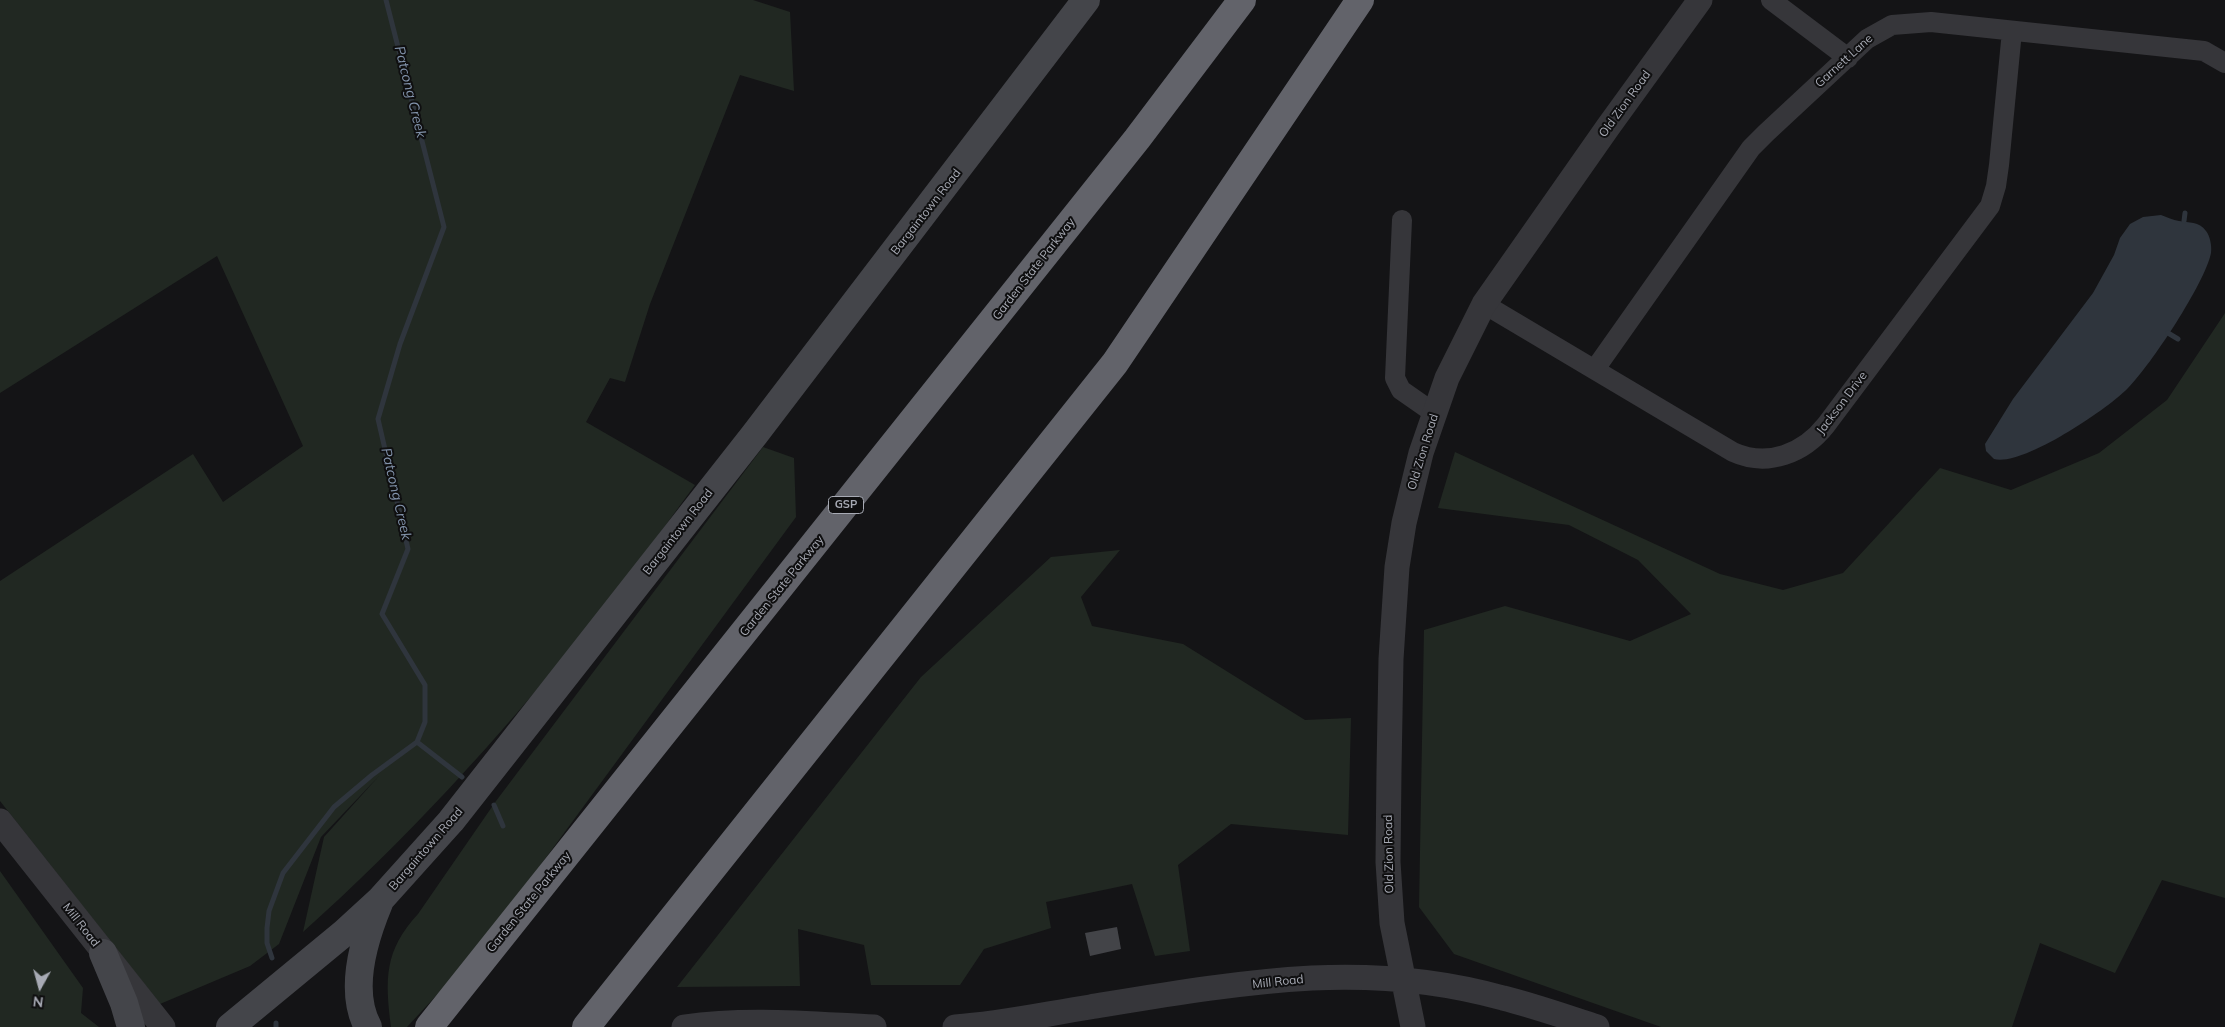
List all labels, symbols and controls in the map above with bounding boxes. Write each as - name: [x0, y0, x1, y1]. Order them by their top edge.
- street label: Garnett Lane: [1812, 31, 1876, 91]
- water label: Patcong Creek: [390, 44, 430, 140]
- street label: Old Zion Road: [1596, 68, 1654, 140]
- street label: Bargaintown Road: [888, 166, 964, 258]
- street label: Garden State Parkway: [990, 215, 1078, 323]
- street label: Jackson Drive: [1814, 369, 1870, 437]
- street label: Old Zion Road: [1405, 412, 1441, 492]
- water label: Patcong Creek: [377, 446, 415, 542]
- street label: Bargaintown Road: [640, 486, 716, 578]
- road number: GSP: [828, 496, 864, 514]
- street label: Garden State Parkway: [737, 533, 827, 639]
- street label: Bargaintown Road: [386, 805, 466, 893]
- street label: Old Zion Road: [1381, 814, 1397, 894]
- street label: Garden State Parkway: [484, 849, 574, 955]
- street label: Mill Road: [59, 900, 103, 950]
- north arrow: [15, 962, 65, 1012]
- street label: Mill Road: [1252, 972, 1304, 992]
- text: N: [32, 992, 45, 1011]

